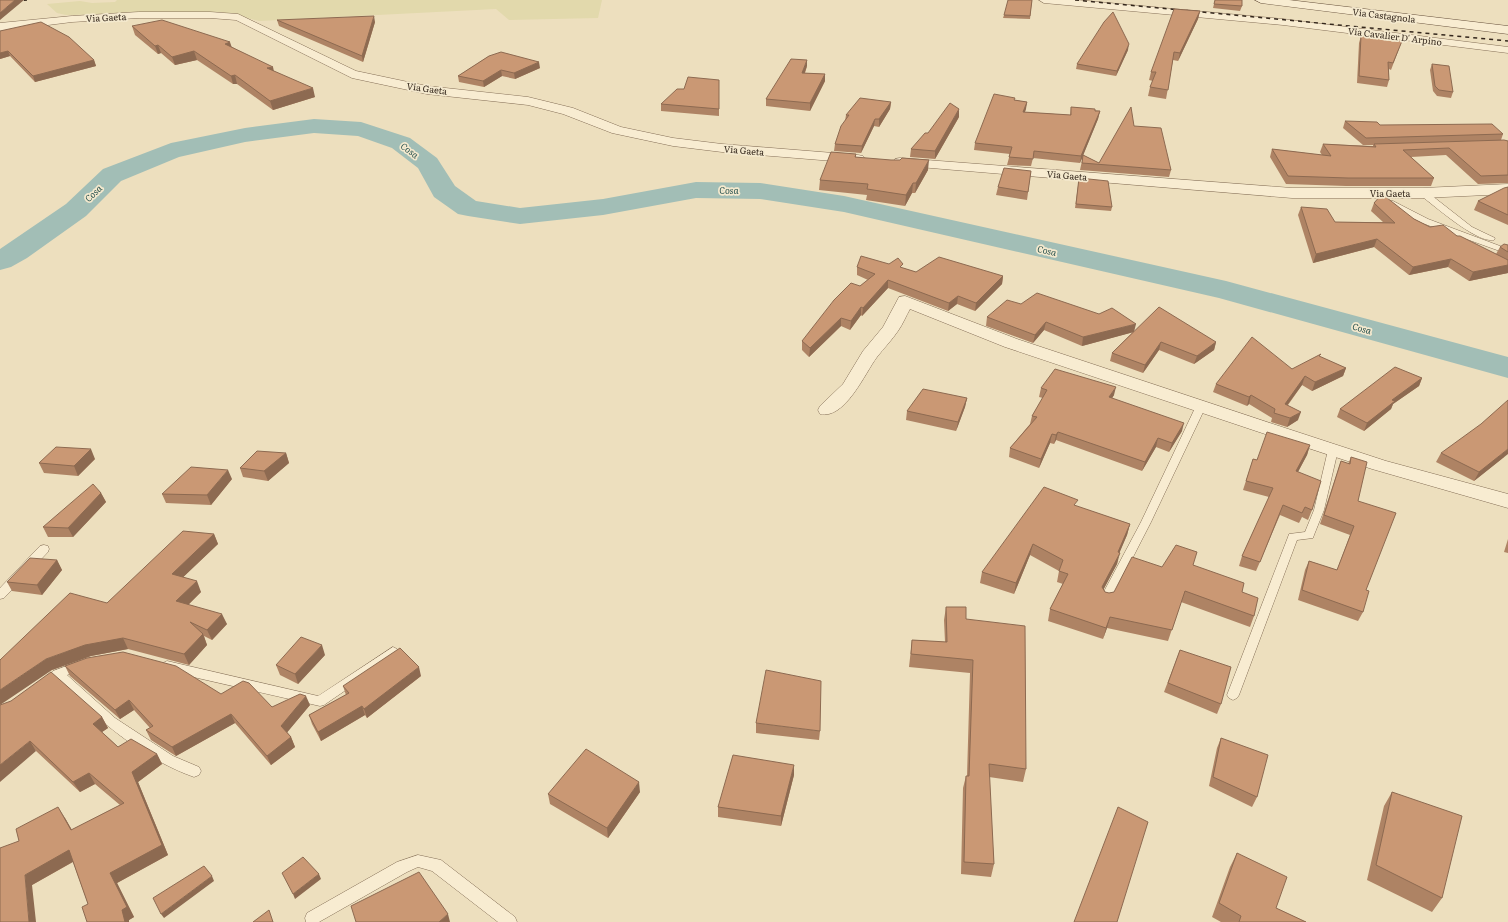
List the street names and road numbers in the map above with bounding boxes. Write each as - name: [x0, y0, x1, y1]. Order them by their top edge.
- street label: Via Castagnola: [1352, 4, 1416, 26]
- street label: Via Gaeta: [85, 9, 127, 25]
- street label: Via Cavalier D' Arpino: [1347, 23, 1443, 49]
- street label: Via Gaeta: [406, 78, 448, 98]
- street label: Via Gaeta: [723, 141, 765, 159]
- street label: Via Gaeta: [1046, 166, 1088, 184]
- street label: Via Gaeta: [1370, 186, 1410, 200]

